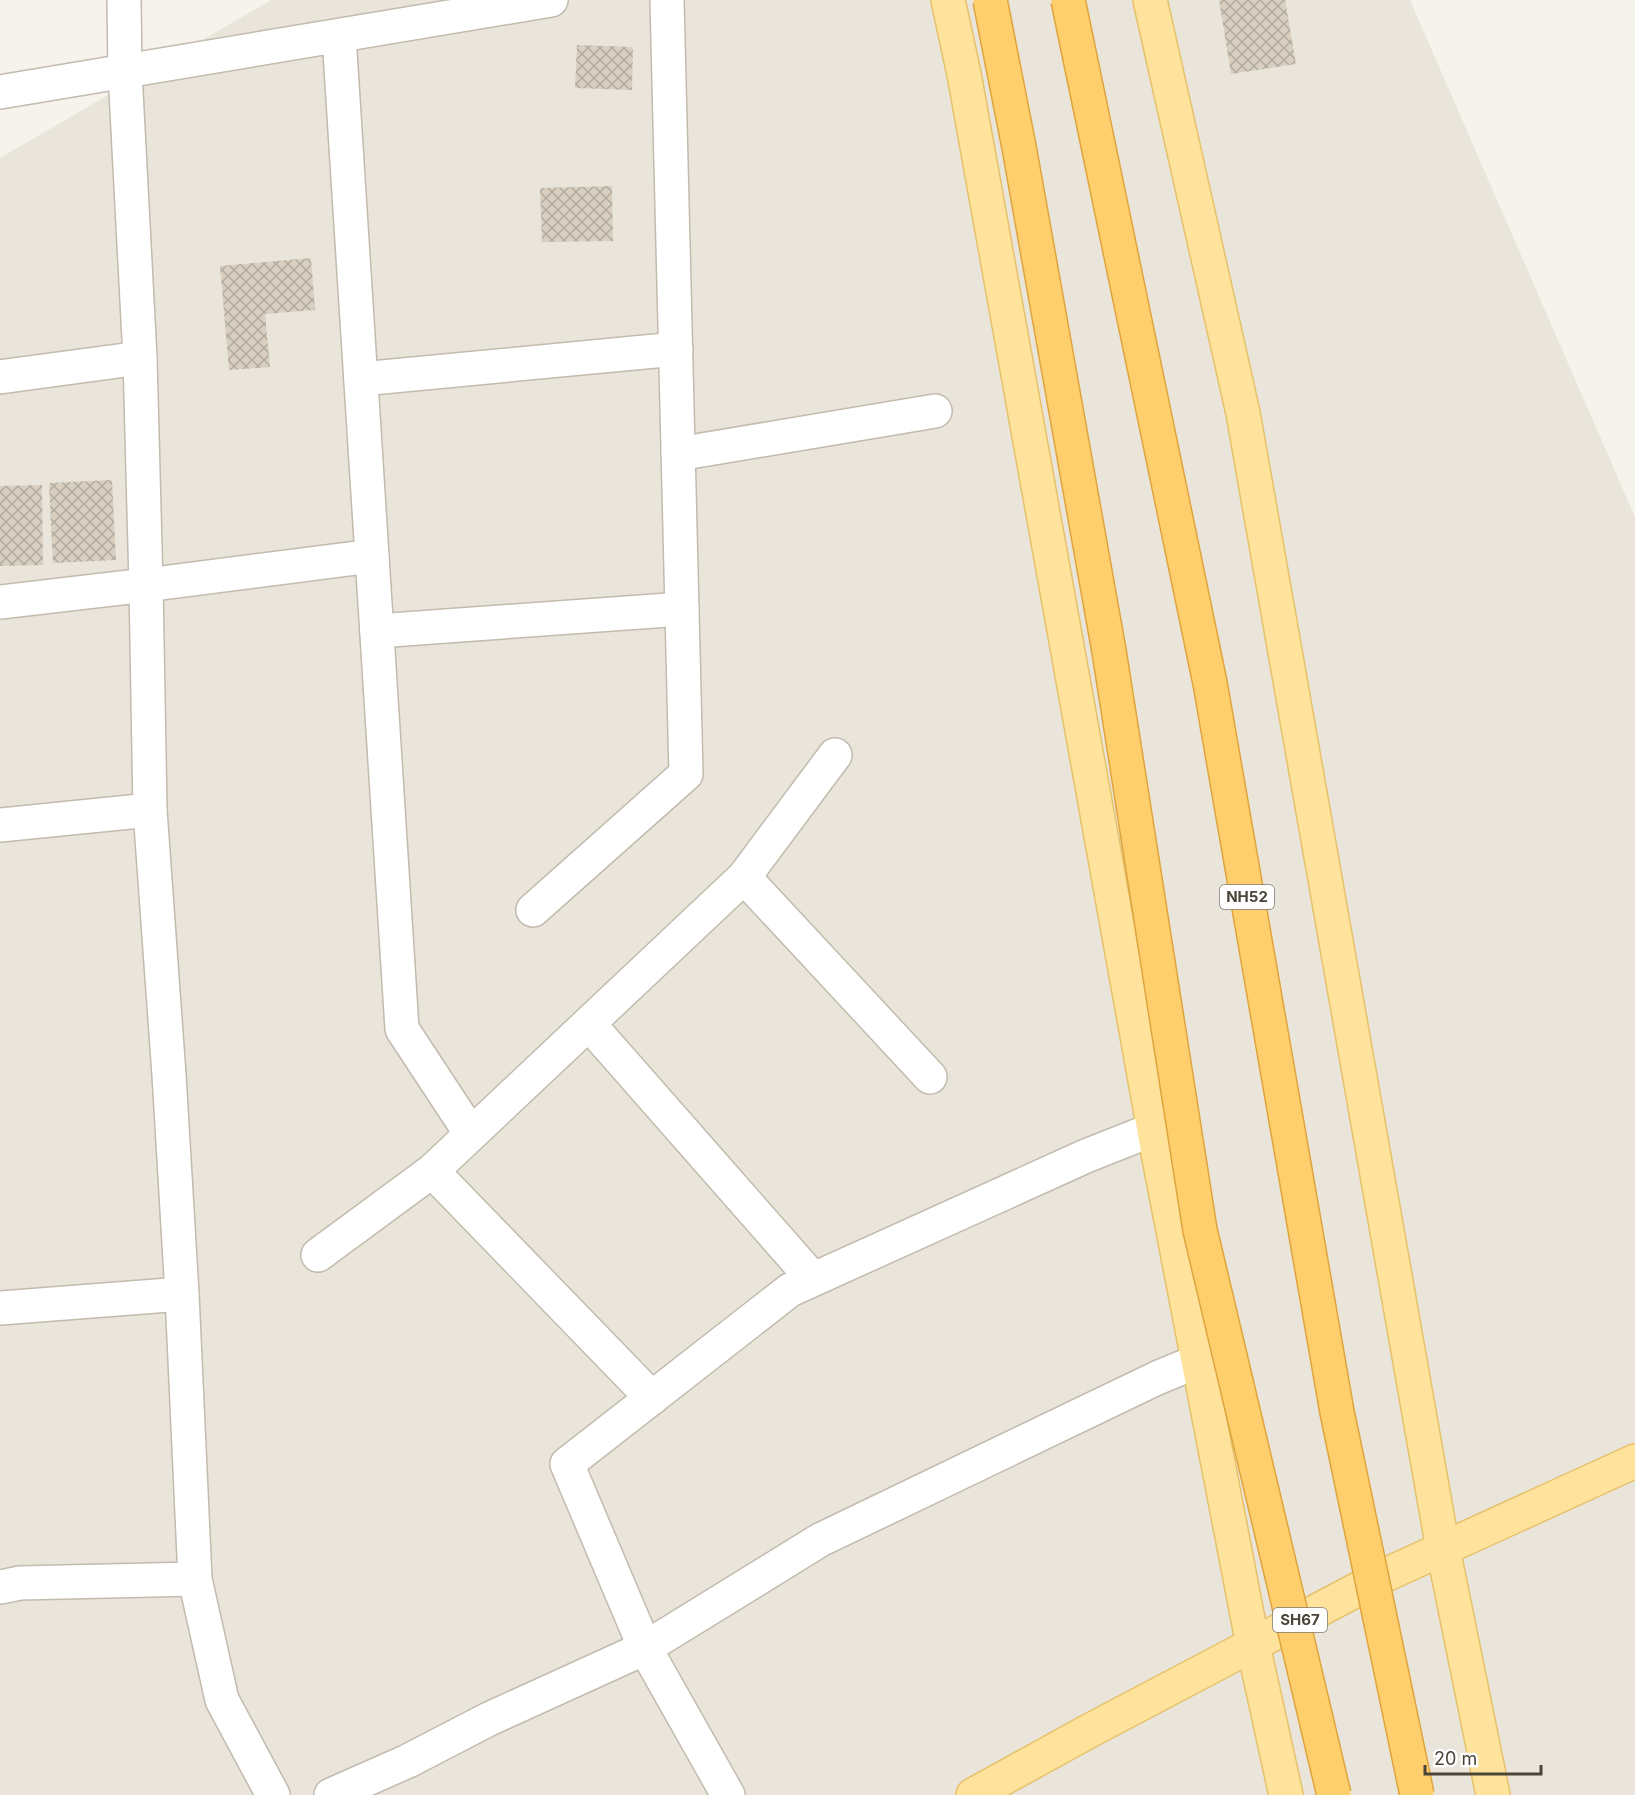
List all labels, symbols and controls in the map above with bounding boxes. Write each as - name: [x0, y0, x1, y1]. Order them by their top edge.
- road number: NH52: [1220, 885, 1274, 909]
- road number: SH67: [1273, 1608, 1327, 1632]
- scale bar: [1425, 1738, 1540, 1776]
- text: 20 m: [1434, 1748, 1477, 1769]

